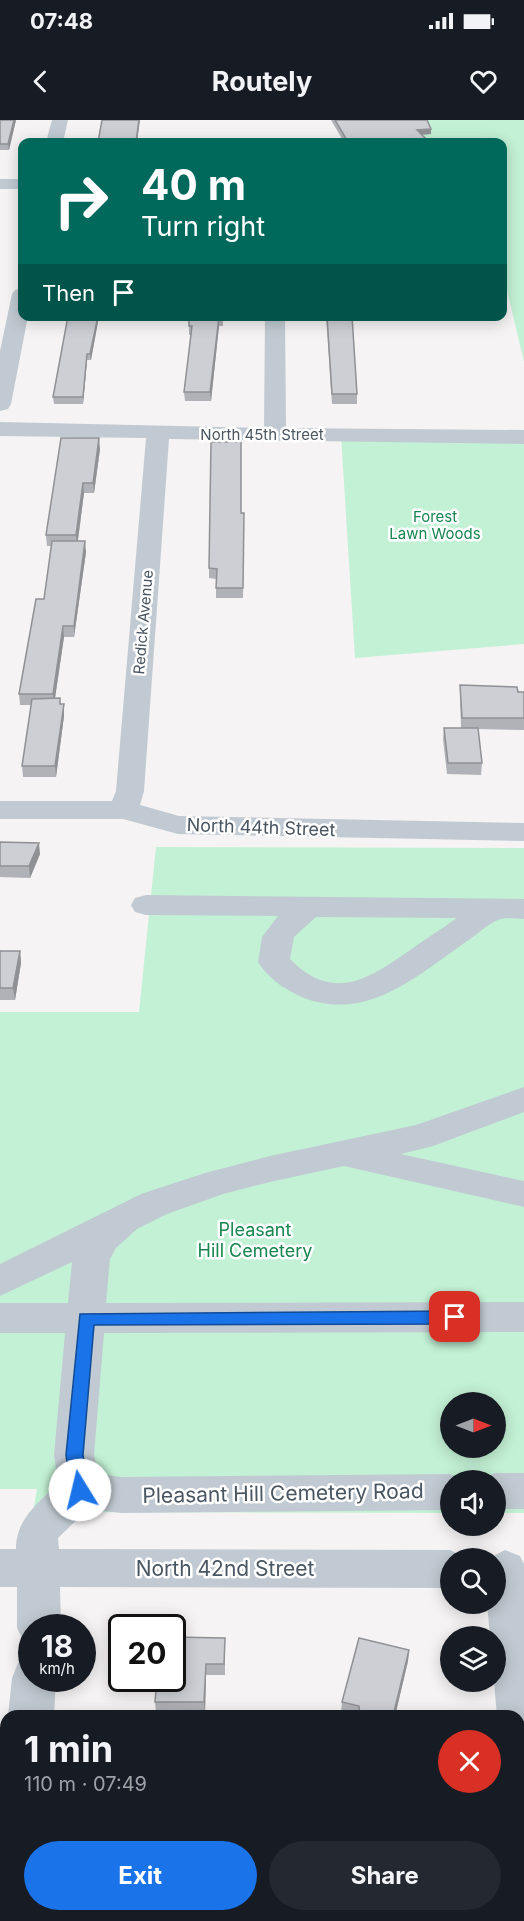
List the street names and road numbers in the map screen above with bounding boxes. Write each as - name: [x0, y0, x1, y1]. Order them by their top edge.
- street label: North 45th Street: [200, 425, 324, 444]
- street label: Redick Avenue: [129, 569, 157, 675]
- street label: North 44th Street: [186, 814, 336, 840]
- street label: Pleasant Hill Cemetery Road: [142, 1478, 424, 1508]
- street label: North 42nd Street: [136, 1556, 314, 1581]

